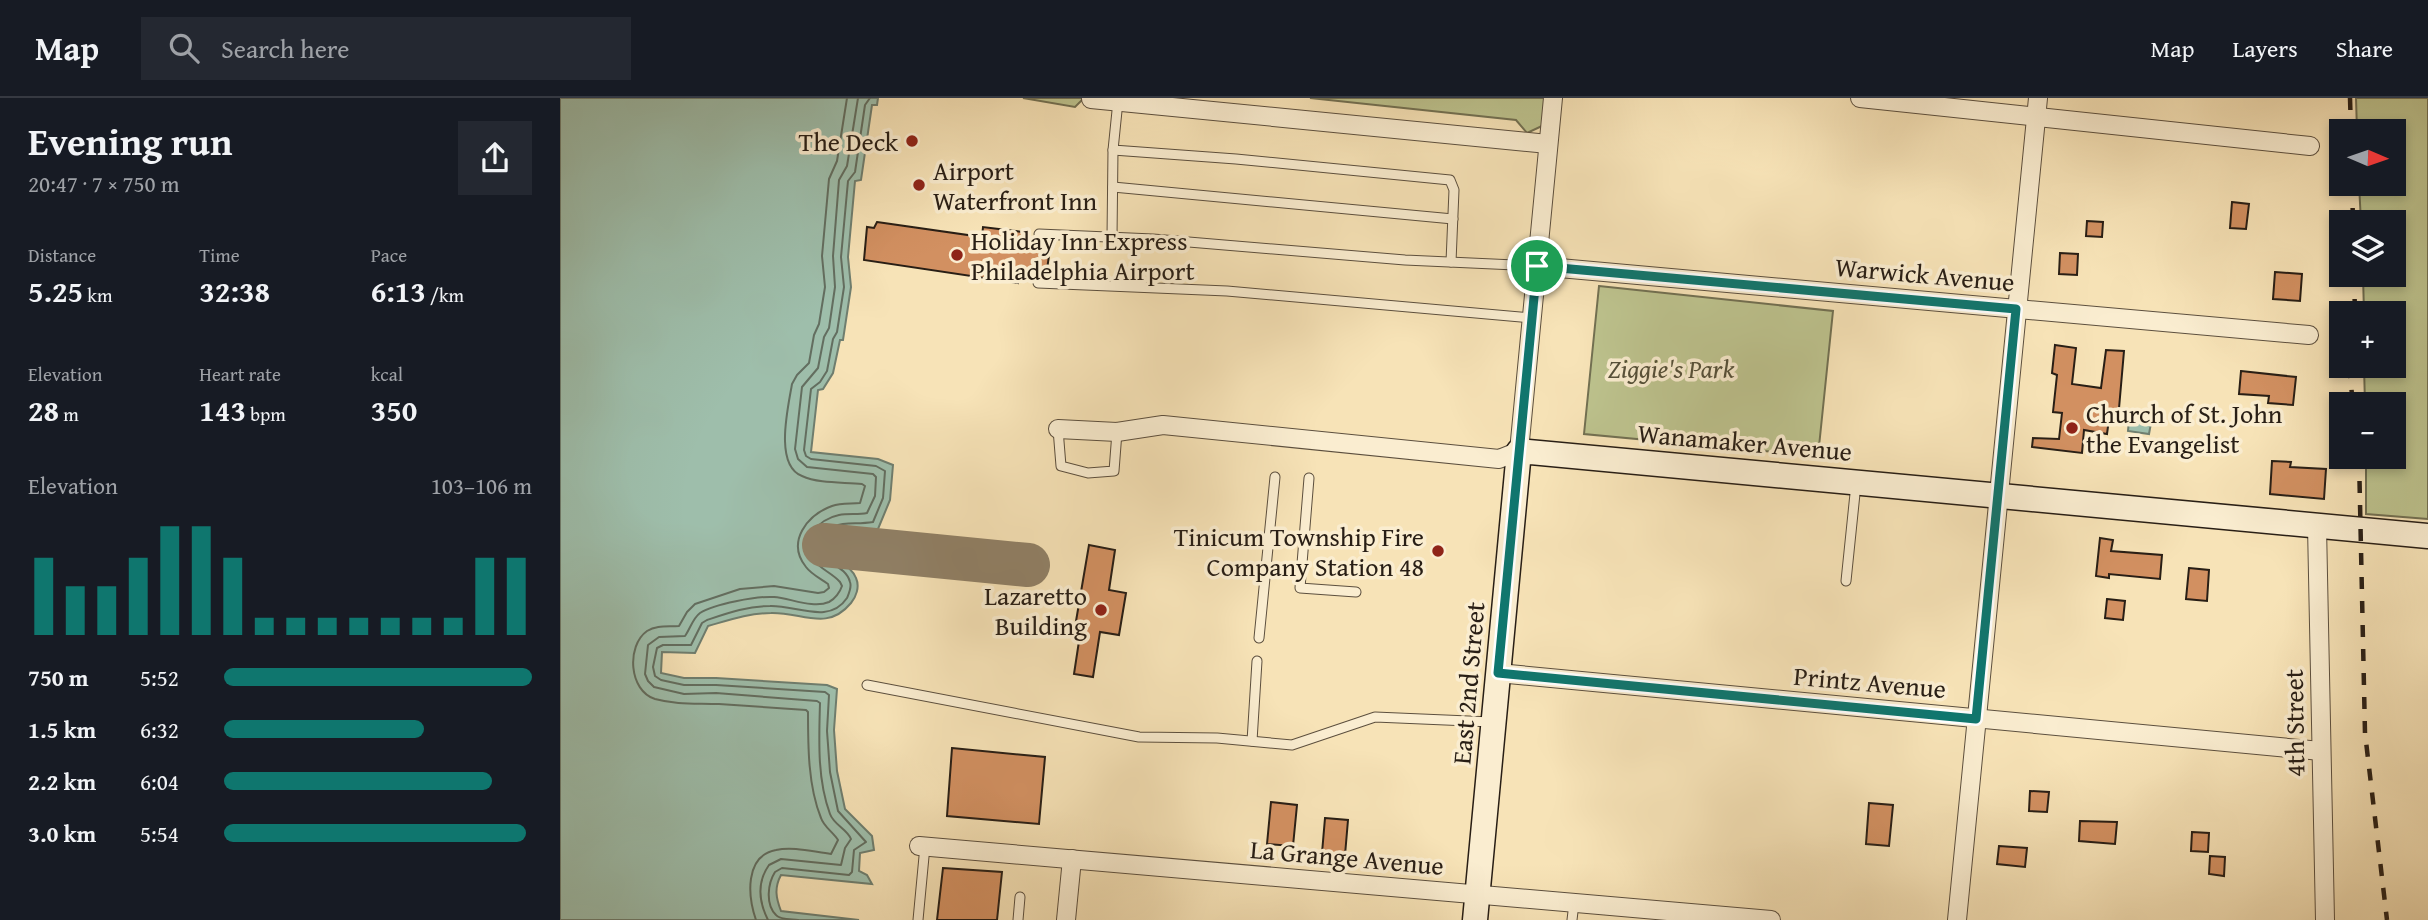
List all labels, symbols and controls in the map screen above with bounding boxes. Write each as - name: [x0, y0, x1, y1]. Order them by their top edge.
- search box: [141, 17, 631, 80]
- text: Map: [35, 24, 99, 72]
- icon: search: [165, 29, 203, 67]
- text: Search here: [221, 29, 349, 68]
- text: Map: [2151, 31, 2194, 66]
- text: Layers: [2232, 31, 2298, 66]
- text: Share: [2336, 31, 2393, 66]
- text: Evening run: [28, 113, 232, 169]
- north arrow: [2329, 119, 2406, 196]
- map controls: [2329, 119, 2406, 469]
- button: share: [458, 121, 532, 195]
- place label: The Deck: [799, 122, 899, 161]
- marker: The Deck: [904, 133, 920, 149]
- place label: Airport Waterfront Inn: [933, 151, 1098, 220]
- text: 20:47 · 7 × 750 m: [28, 167, 180, 200]
- marker: Airport Waterfront Inn: [911, 177, 927, 193]
- button: layers: [2329, 210, 2406, 287]
- place label: Holiday Inn Express Philadelphia Airport: [971, 221, 1195, 290]
- pin: [1507, 236, 1567, 296]
- text: Distance: [28, 241, 96, 269]
- text: Time: [199, 241, 240, 269]
- text: Pace: [371, 241, 407, 269]
- marker: Holiday Inn Express Philadelphia Airport: [949, 247, 965, 263]
- icon: arrive: [1518, 247, 1556, 285]
- street label: Warwick Avenue: [1834, 247, 2016, 301]
- text: 5.25: [28, 269, 83, 313]
- text: 32:38: [199, 269, 270, 313]
- text: 6:13: [371, 269, 426, 313]
- text: km: [83, 281, 112, 309]
- text: /km: [426, 281, 464, 309]
- button: +: [2329, 301, 2406, 378]
- park label: Ziggie's Park: [1608, 349, 1735, 388]
- text: Elevation: [28, 360, 102, 388]
- text: Heart rate: [199, 360, 281, 388]
- text: kcal: [371, 360, 403, 388]
- text: 28: [28, 388, 59, 432]
- text: 143: [199, 388, 246, 432]
- text: 350: [371, 388, 417, 432]
- button: −: [2329, 392, 2406, 469]
- place label: Church of St. John the Evangelist: [2086, 394, 2283, 463]
- text: m: [59, 400, 79, 428]
- text: bpm: [246, 400, 286, 428]
- street label: Wanamaker Avenue: [1636, 413, 1854, 471]
- marker: Church of St. John the Evangelist: [2064, 420, 2080, 436]
- text: Elevation: [28, 469, 118, 502]
- text: 103–106 m: [431, 469, 532, 502]
- place label: Tinicum Township Fire Company Station 48: [1174, 517, 1424, 586]
- marker: Tinicum Township Fire Company Station 48: [1430, 543, 1446, 559]
- place label: Lazaretto Building: [984, 576, 1087, 645]
- street label: East 2nd Street: [1441, 600, 1495, 766]
- marker: Lazaretto Building: [1093, 602, 1109, 618]
- street label: Printz Avenue: [1792, 656, 1948, 708]
- text: 750 m: [28, 661, 89, 694]
- text: 5:52: [140, 661, 179, 694]
- street label: 4th Street: [2274, 669, 2314, 777]
- text: 1.5 km: [28, 713, 96, 746]
- text: 6:32: [140, 713, 179, 746]
- text: 2.2 km: [28, 765, 96, 798]
- text: 6:04: [140, 765, 179, 798]
- text: 3.0 km: [28, 817, 96, 850]
- text: 5:54: [140, 817, 179, 850]
- street label: La Grange Avenue: [1249, 829, 1445, 885]

